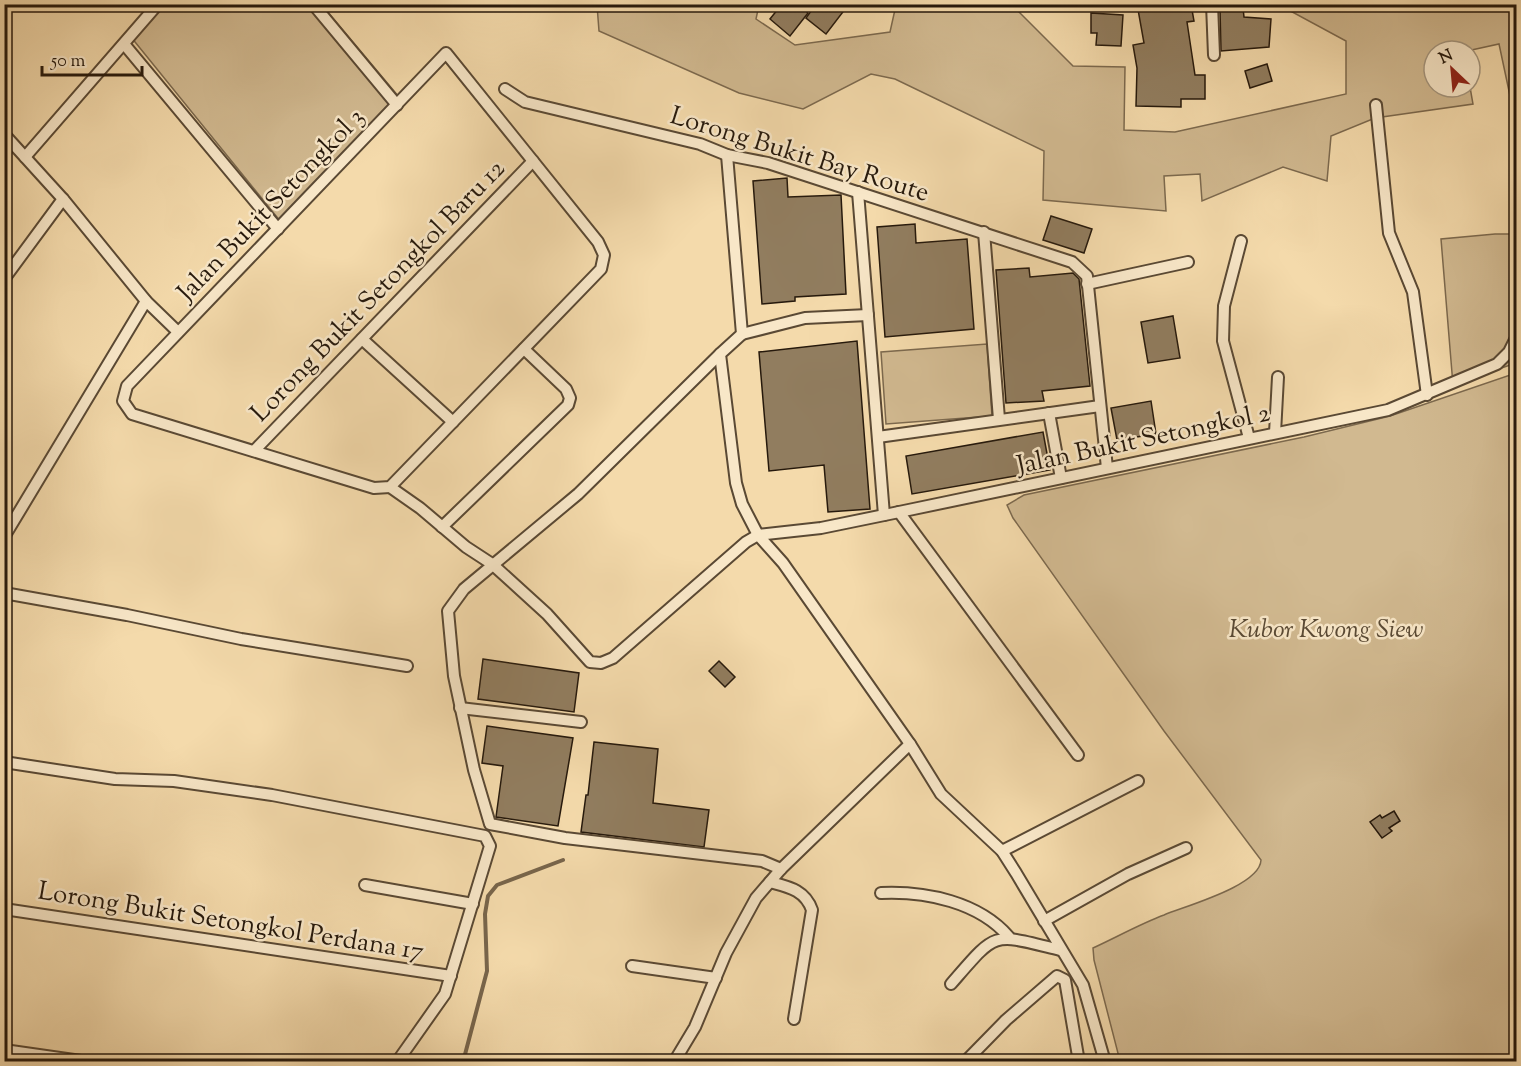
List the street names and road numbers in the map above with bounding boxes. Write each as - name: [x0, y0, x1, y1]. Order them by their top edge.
- street label: Lorong Bukit Bay Route: [665, 98, 933, 212]
- street label: Jalan Bukit Setongkol 3: [168, 101, 374, 312]
- street label: Lorong Bukit Setongkol Baru 12: [243, 152, 515, 431]
- street label: Jalan Bukit Setongkol 2: [1012, 396, 1274, 486]
- street label: Lorong Bukit Setongkol Perdana 17: [35, 874, 426, 971]

